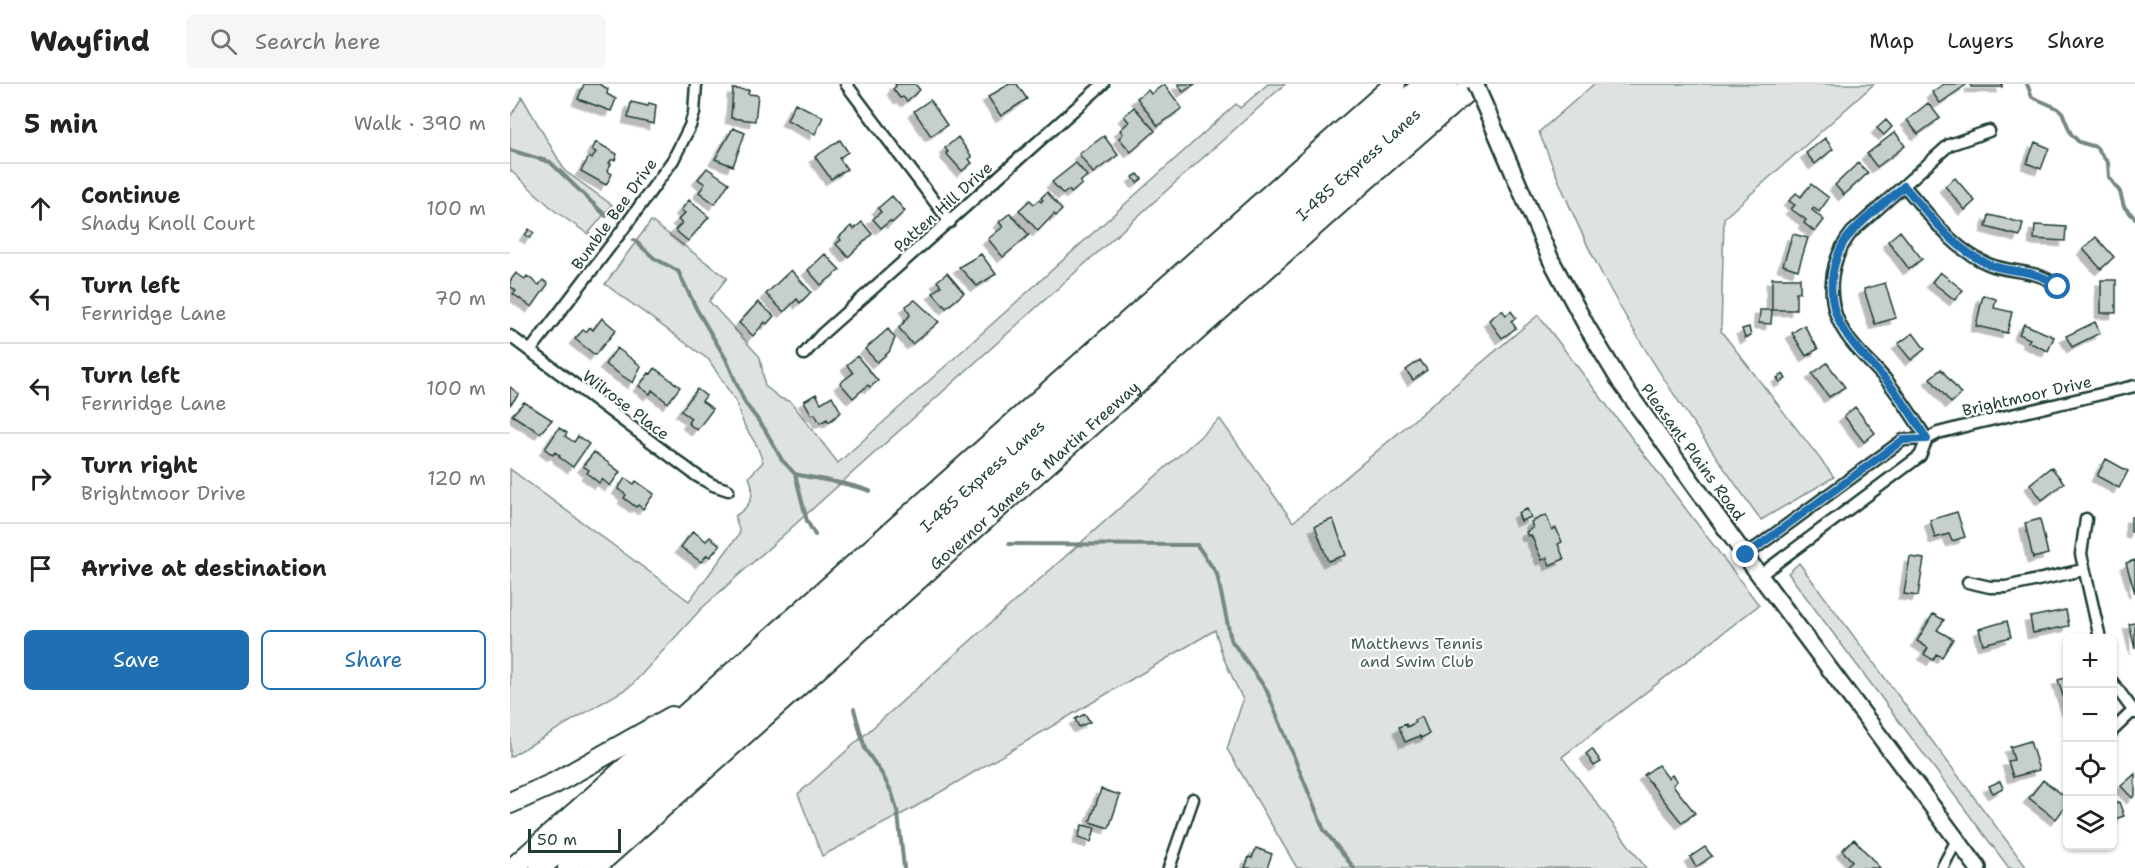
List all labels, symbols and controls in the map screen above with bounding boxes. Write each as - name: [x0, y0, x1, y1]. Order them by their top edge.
- search box: [186, 14, 606, 68]
- text: Wayfind: [30, 22, 150, 60]
- icon: search: [207, 25, 240, 58]
- text: Search here: [255, 27, 381, 56]
- text: Map: [1869, 27, 1914, 55]
- text: Layers: [1947, 27, 2014, 55]
- text: Share: [2047, 27, 2105, 55]
- street label: I-485 Express Lanes: [1291, 103, 1425, 225]
- text: 5 min: [24, 106, 98, 141]
- text: Walk · 390 m: [354, 110, 486, 136]
- street label: Bumble Bee Drive: [566, 154, 662, 274]
- street label: Patten Hill Drive: [889, 157, 997, 257]
- text: Continue: [81, 181, 181, 210]
- icon: ahead: [24, 192, 57, 225]
- text: 100 m: [426, 195, 486, 221]
- text: Shady Knoll Court: [81, 210, 256, 236]
- text: Turn left: [81, 271, 180, 300]
- route start: [2044, 273, 2070, 299]
- icon: left: [24, 282, 57, 315]
- text: 70 m: [434, 285, 486, 311]
- text: Fernridge Lane: [81, 300, 227, 326]
- text: Turn left: [81, 361, 180, 390]
- street label: Wilrose Place: [578, 365, 674, 445]
- street label: Brightmoor Drive: [1960, 371, 2094, 421]
- icon: left: [24, 372, 57, 405]
- text: 100 m: [426, 375, 486, 401]
- street label: Governor James G Martin Freeway: [925, 376, 1144, 574]
- street label: Pleasant Plains Road: [1636, 379, 1750, 525]
- text: Fernridge Lane: [81, 390, 227, 416]
- street label: I-485 Express Lanes: [915, 415, 1049, 537]
- text: Turn right: [81, 451, 198, 480]
- icon: right: [24, 462, 57, 495]
- text: 120 m: [427, 465, 486, 491]
- text: Brightmoor Drive: [81, 480, 246, 506]
- route end: [1732, 541, 1758, 567]
- icon: arrive: [24, 552, 57, 585]
- text: Arrive at destination: [81, 554, 327, 583]
- button: Save: [24, 630, 249, 690]
- button: Share: [261, 630, 486, 690]
- park label: Matthews Tennis and Swim Club: [1351, 633, 1483, 672]
- map controls: [2063, 634, 2117, 850]
- button: +: [2063, 634, 2117, 688]
- button: −: [2063, 688, 2117, 742]
- button: locate: [2063, 742, 2117, 796]
- button: layers: [2063, 796, 2117, 850]
- scale bar: [528, 826, 621, 854]
- text: 50 m: [537, 829, 577, 850]

